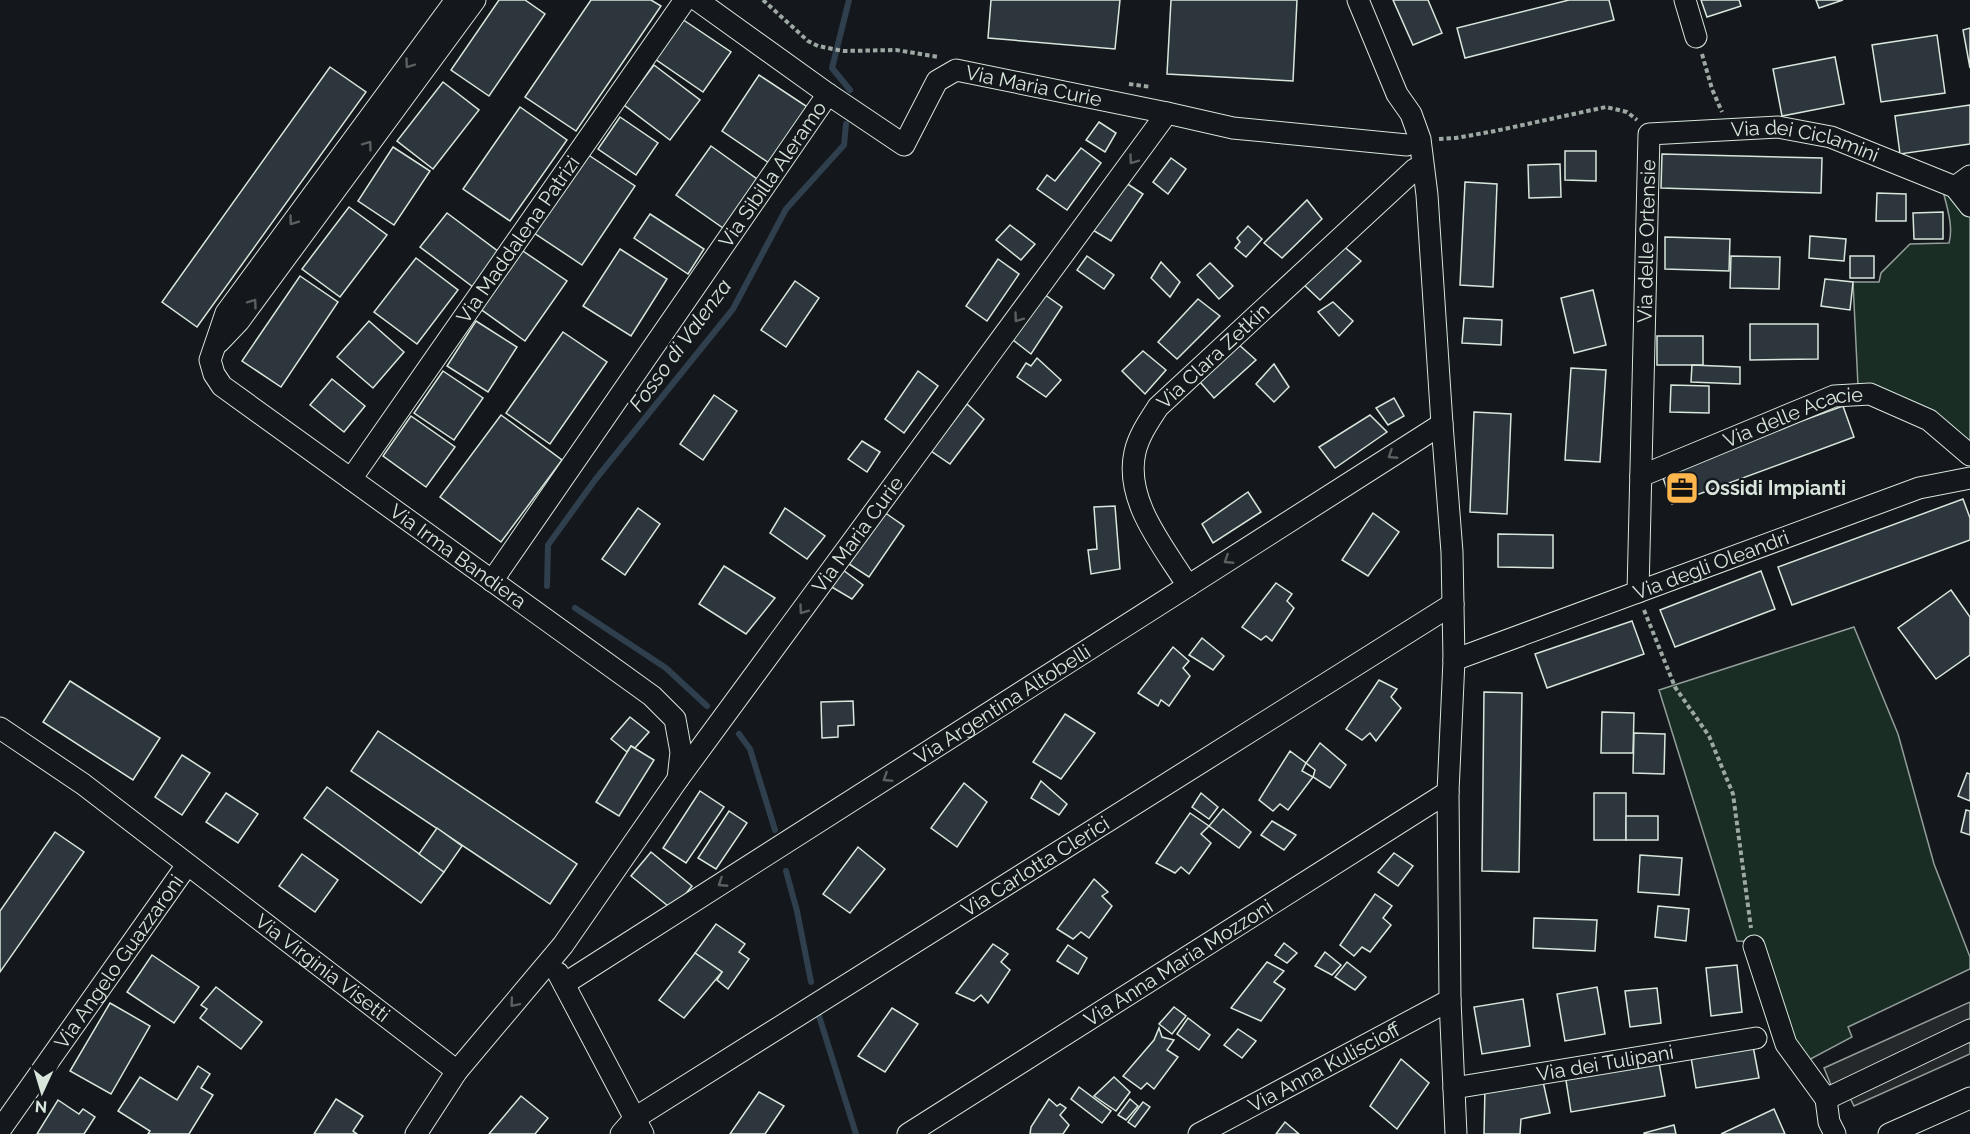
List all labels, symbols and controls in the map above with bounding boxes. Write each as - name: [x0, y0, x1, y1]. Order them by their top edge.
- one-way arrow: [405, 57, 416, 68]
- street label: Via Maria Curie: [963, 60, 1104, 111]
- street label: Via Sibilla Aleramo: [714, 97, 831, 252]
- street label: Via dei Ciclamini: [1730, 115, 1883, 167]
- one-way arrow: [361, 141, 372, 152]
- street label: Via Maddalena Patrizi: [451, 151, 585, 328]
- one-way arrow: [1129, 153, 1140, 164]
- street label: Via delle Ortensie: [1632, 159, 1660, 323]
- one-way arrow: [290, 214, 301, 225]
- water label: Fosso di Valenza: [624, 274, 736, 416]
- one-way arrow: [246, 298, 257, 309]
- street label: Via Clara Zetkin: [1152, 298, 1274, 414]
- one-way arrow: [1014, 311, 1025, 322]
- street label: Via delle Acacie: [1720, 382, 1864, 453]
- one-way arrow: [1388, 448, 1398, 460]
- office icon: Ossidi Impianti: [1664, 470, 1700, 506]
- street label: Via Maria Curie: [807, 471, 908, 597]
- place label: Ossidi Impianti: [1705, 476, 1846, 500]
- street label: Via Irma Bandiera: [385, 499, 531, 613]
- street label: Via degli Oleandri: [1630, 525, 1792, 605]
- one-way arrow: [1224, 553, 1234, 565]
- one-way arrow: [799, 604, 810, 615]
- street label: Via Argentina Altobelli: [910, 639, 1095, 769]
- one-way arrow: [882, 771, 893, 782]
- street label: Via Carlotta Clerici: [957, 811, 1114, 922]
- street label: Via Angelo Guazzaroni: [49, 870, 188, 1053]
- one-way arrow: [718, 876, 729, 887]
- street label: Via Anna Maria Mozzoni: [1080, 894, 1277, 1031]
- street label: Via Virginia Visetti: [250, 909, 395, 1027]
- one-way arrow: [510, 997, 521, 1008]
- street label: Via Anna Kuliscioff: [1244, 1017, 1405, 1117]
- street label: Via dei Tulipani: [1535, 1040, 1675, 1086]
- north arrow: [12, 1062, 72, 1122]
- text: N: [34, 1097, 48, 1116]

